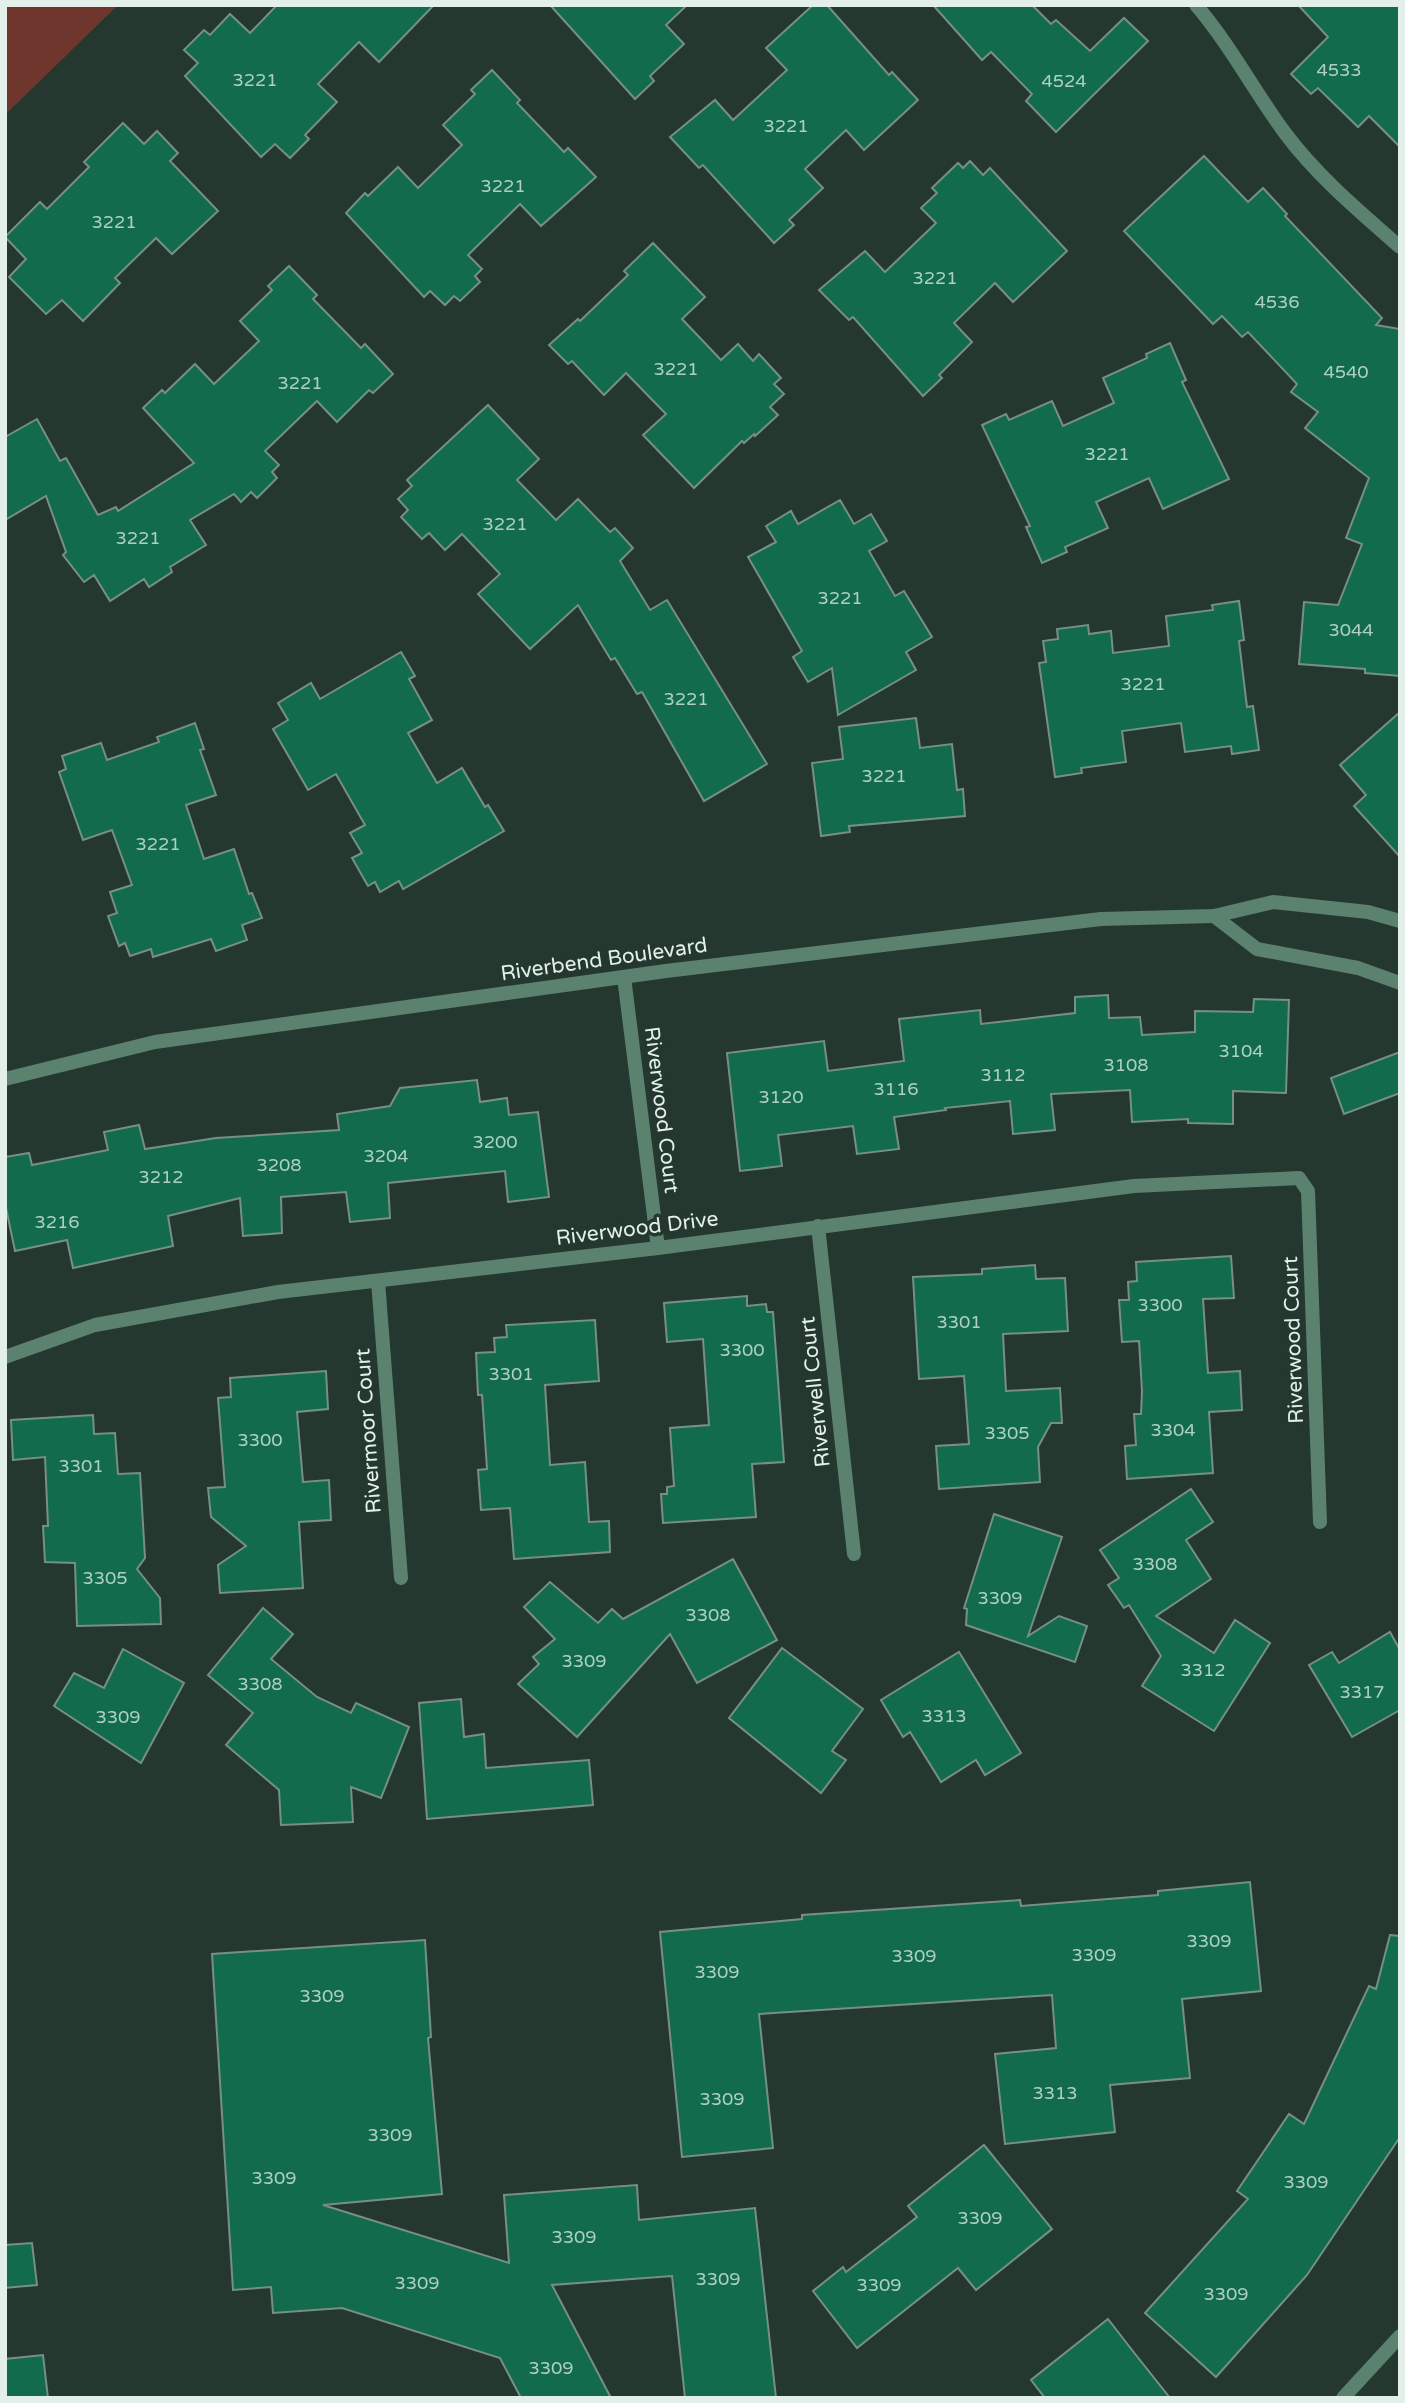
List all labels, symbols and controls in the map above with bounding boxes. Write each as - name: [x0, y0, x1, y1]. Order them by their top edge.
- house number: 4533: [1316, 59, 1362, 81]
- house number: 3221: [232, 69, 278, 91]
- house number: 4524: [1041, 70, 1087, 92]
- house number: 3221: [763, 115, 809, 137]
- house number: 3221: [480, 175, 526, 197]
- house number: 3221: [91, 211, 137, 233]
- house number: 3221: [912, 267, 958, 289]
- house number: 4536: [1254, 291, 1300, 313]
- house number: 3221: [653, 358, 699, 380]
- house number: 4540: [1323, 361, 1369, 383]
- house number: 3221: [277, 372, 323, 394]
- house number: 3221: [1084, 443, 1130, 465]
- house number: 3221: [482, 513, 528, 535]
- house number: 3221: [115, 527, 161, 549]
- house number: 3221: [817, 587, 863, 609]
- house number: 3044: [1328, 619, 1374, 641]
- house number: 3221: [1120, 673, 1166, 695]
- house number: 3221: [663, 688, 709, 710]
- house number: 3221: [861, 765, 907, 787]
- house number: 3221: [135, 833, 181, 855]
- street label: Riverbend Boulevard: [499, 933, 709, 986]
- street label: Riverwood Court: [639, 1025, 684, 1195]
- house number: 3104: [1218, 1040, 1264, 1062]
- house number: 3108: [1103, 1054, 1149, 1076]
- house number: 3112: [980, 1064, 1026, 1086]
- house number: 3116: [873, 1078, 919, 1100]
- house number: 3120: [758, 1086, 804, 1108]
- house number: 3200: [472, 1131, 518, 1153]
- house number: 3204: [363, 1145, 409, 1167]
- house number: 3208: [256, 1154, 302, 1176]
- house number: 3212: [138, 1166, 184, 1188]
- street label: Riverwood Drive: [554, 1206, 720, 1251]
- house number: 3216: [34, 1211, 80, 1233]
- street label: Riverwood Court: [1278, 1256, 1309, 1424]
- house number: 3300: [1137, 1294, 1183, 1316]
- house number: 3301: [936, 1311, 982, 1333]
- street label: Riverwell Court: [795, 1315, 836, 1468]
- house number: 3300: [719, 1339, 765, 1361]
- street label: Rivermoor Court: [350, 1348, 387, 1514]
- house number: 3301: [488, 1363, 534, 1385]
- house number: 3304: [1150, 1419, 1196, 1441]
- house number: 3305: [984, 1422, 1030, 1444]
- house number: 3300: [237, 1429, 283, 1451]
- house number: 3301: [58, 1455, 104, 1477]
- house number: 3308: [1132, 1553, 1178, 1575]
- house number: 3305: [82, 1567, 128, 1589]
- house number: 3309: [977, 1587, 1023, 1609]
- house number: 3308: [685, 1604, 731, 1626]
- house number: 3309: [561, 1650, 607, 1672]
- house number: 3312: [1180, 1659, 1226, 1681]
- house number: 3308: [237, 1673, 283, 1695]
- house number: 3317: [1339, 1681, 1385, 1703]
- house number: 3313: [921, 1705, 967, 1727]
- house number: 3309: [95, 1706, 141, 1728]
- house number: 3309: [1186, 1930, 1232, 1952]
- house number: 3309: [1071, 1944, 1117, 1966]
- house number: 3309: [891, 1945, 937, 1967]
- house number: 3309: [694, 1961, 740, 1983]
- house number: 3309: [299, 1985, 345, 2007]
- house number: 3313: [1032, 2082, 1078, 2104]
- house number: 3309: [699, 2088, 745, 2110]
- house number: 3309: [367, 2124, 413, 2146]
- house number: 3309: [251, 2167, 297, 2189]
- house number: 3309: [1283, 2171, 1329, 2193]
- house number: 3309: [957, 2207, 1003, 2229]
- house number: 3309: [551, 2226, 597, 2248]
- house number: 3309: [695, 2268, 741, 2290]
- house number: 3309: [394, 2272, 440, 2294]
- house number: 3309: [856, 2274, 902, 2296]
- house number: 3309: [1203, 2283, 1249, 2305]
- house number: 3309: [528, 2357, 574, 2379]

